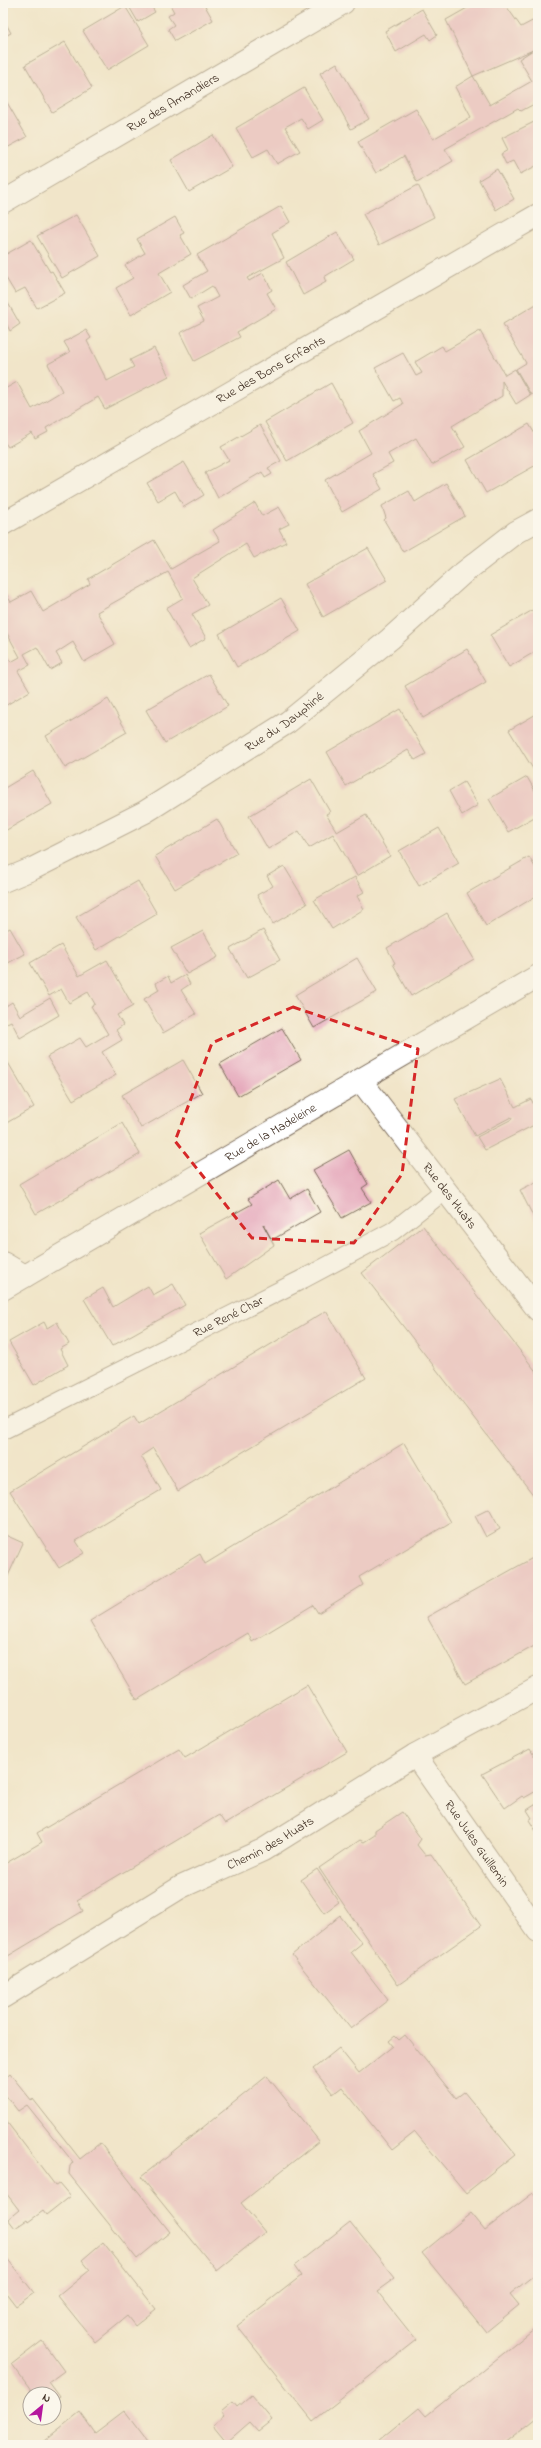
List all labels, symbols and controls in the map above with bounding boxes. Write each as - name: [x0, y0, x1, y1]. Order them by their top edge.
- street label: Rue des Amandiers: [123, 68, 223, 137]
- street label: Rue des Bons Enfants: [212, 330, 329, 409]
- street label: Rue du Dauphiné: [241, 687, 328, 756]
- street label: Rue de la Madeleine: [221, 1098, 320, 1167]
- street label: Rue des Huats: [418, 1158, 482, 1233]
- street label: Rue René Char: [190, 1291, 267, 1342]
- street label: Rue Jules Guillemin: [440, 1796, 514, 1891]
- street label: Chemin des Huats: [224, 1811, 318, 1875]
- north arrow: [22, 2386, 62, 2426]
- text: N: [39, 2389, 53, 2407]

